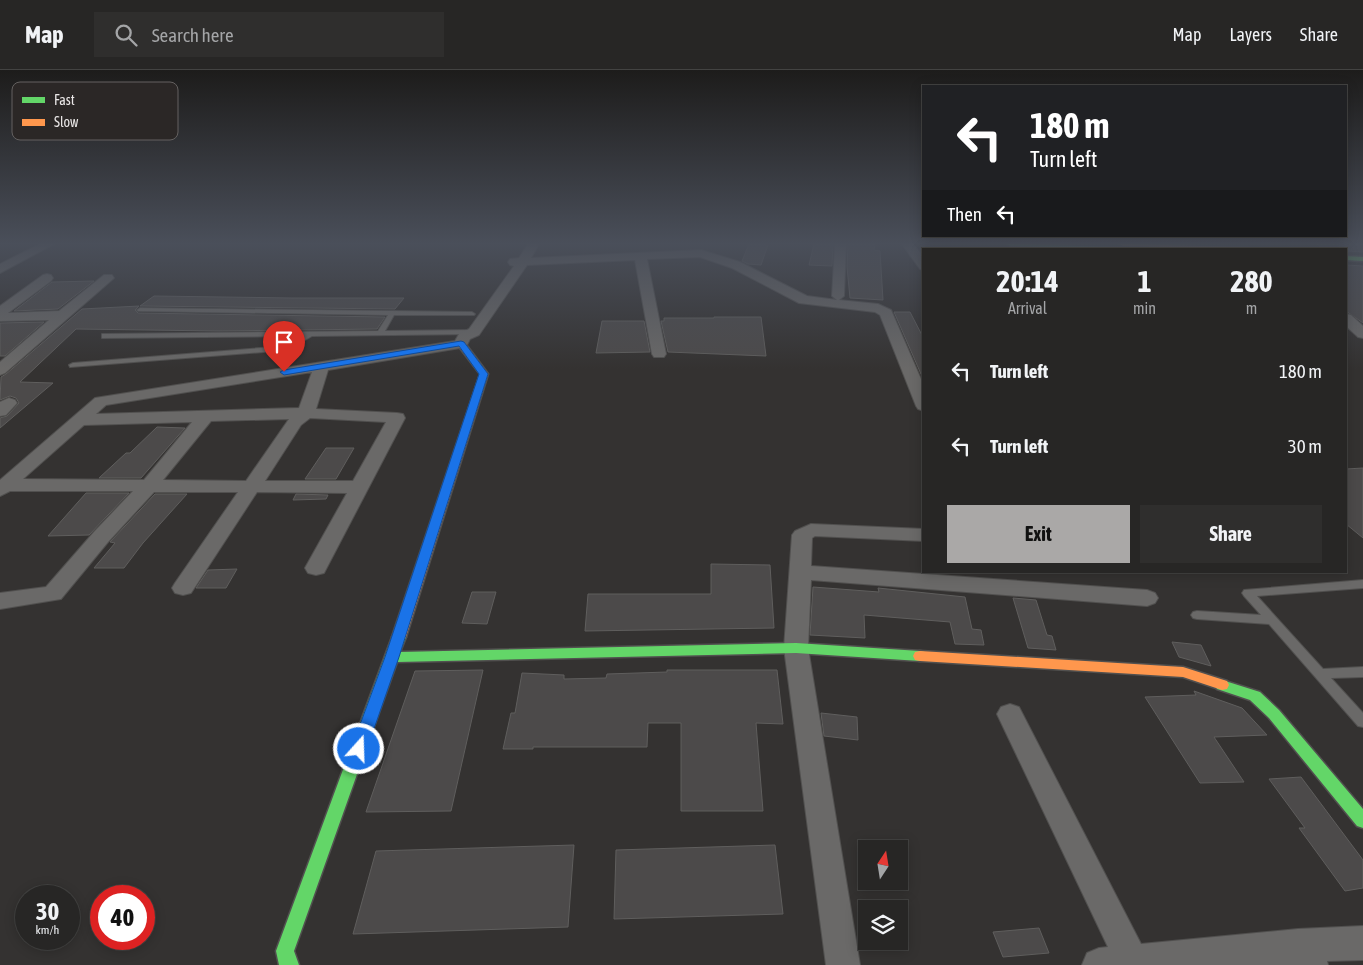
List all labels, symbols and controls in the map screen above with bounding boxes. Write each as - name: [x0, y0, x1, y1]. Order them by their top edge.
- search box: [94, 12, 444, 57]
- text: Map: [25, 21, 64, 48]
- icon: search: [112, 21, 140, 49]
- text: Search here: [152, 24, 234, 46]
- text: Map: [1172, 24, 1201, 45]
- text: Layers: [1229, 24, 1272, 45]
- text: Share: [1300, 24, 1338, 45]
- legend: [12, 82, 178, 140]
- text: Fast: [54, 92, 75, 108]
- icon: left: [947, 105, 1012, 170]
- text: 180 m: [1030, 105, 1109, 145]
- text: Slow: [54, 114, 79, 130]
- text: Turn left: [1030, 146, 1097, 172]
- icon: left: [992, 200, 1020, 228]
- text: Then: [947, 203, 982, 225]
- text: 20:14: [996, 264, 1059, 298]
- text: 1: [1137, 264, 1152, 298]
- text: 280: [1230, 264, 1273, 298]
- text: Arrival: [1008, 299, 1047, 317]
- text: min: [1133, 299, 1156, 317]
- text: m: [1246, 299, 1257, 317]
- pin: [263, 321, 305, 372]
- icon: arrive: [270, 328, 298, 356]
- icon: left: [947, 357, 975, 385]
- text: Turn left: [990, 360, 1048, 382]
- text: 180 m: [1279, 360, 1322, 382]
- icon: left: [947, 432, 975, 460]
- text: Turn left: [990, 435, 1048, 457]
- text: 30 m: [1288, 435, 1322, 457]
- button: Exit: [947, 505, 1130, 563]
- button: Share: [1140, 505, 1322, 563]
- position arrow: [332, 722, 384, 774]
- north arrow: [858, 840, 908, 890]
- map controls: [858, 840, 908, 950]
- speed limit sign: 40: [90, 885, 155, 950]
- text: 30: [36, 897, 59, 925]
- button: layers: [858, 900, 908, 950]
- text: km/h: [36, 923, 59, 937]

